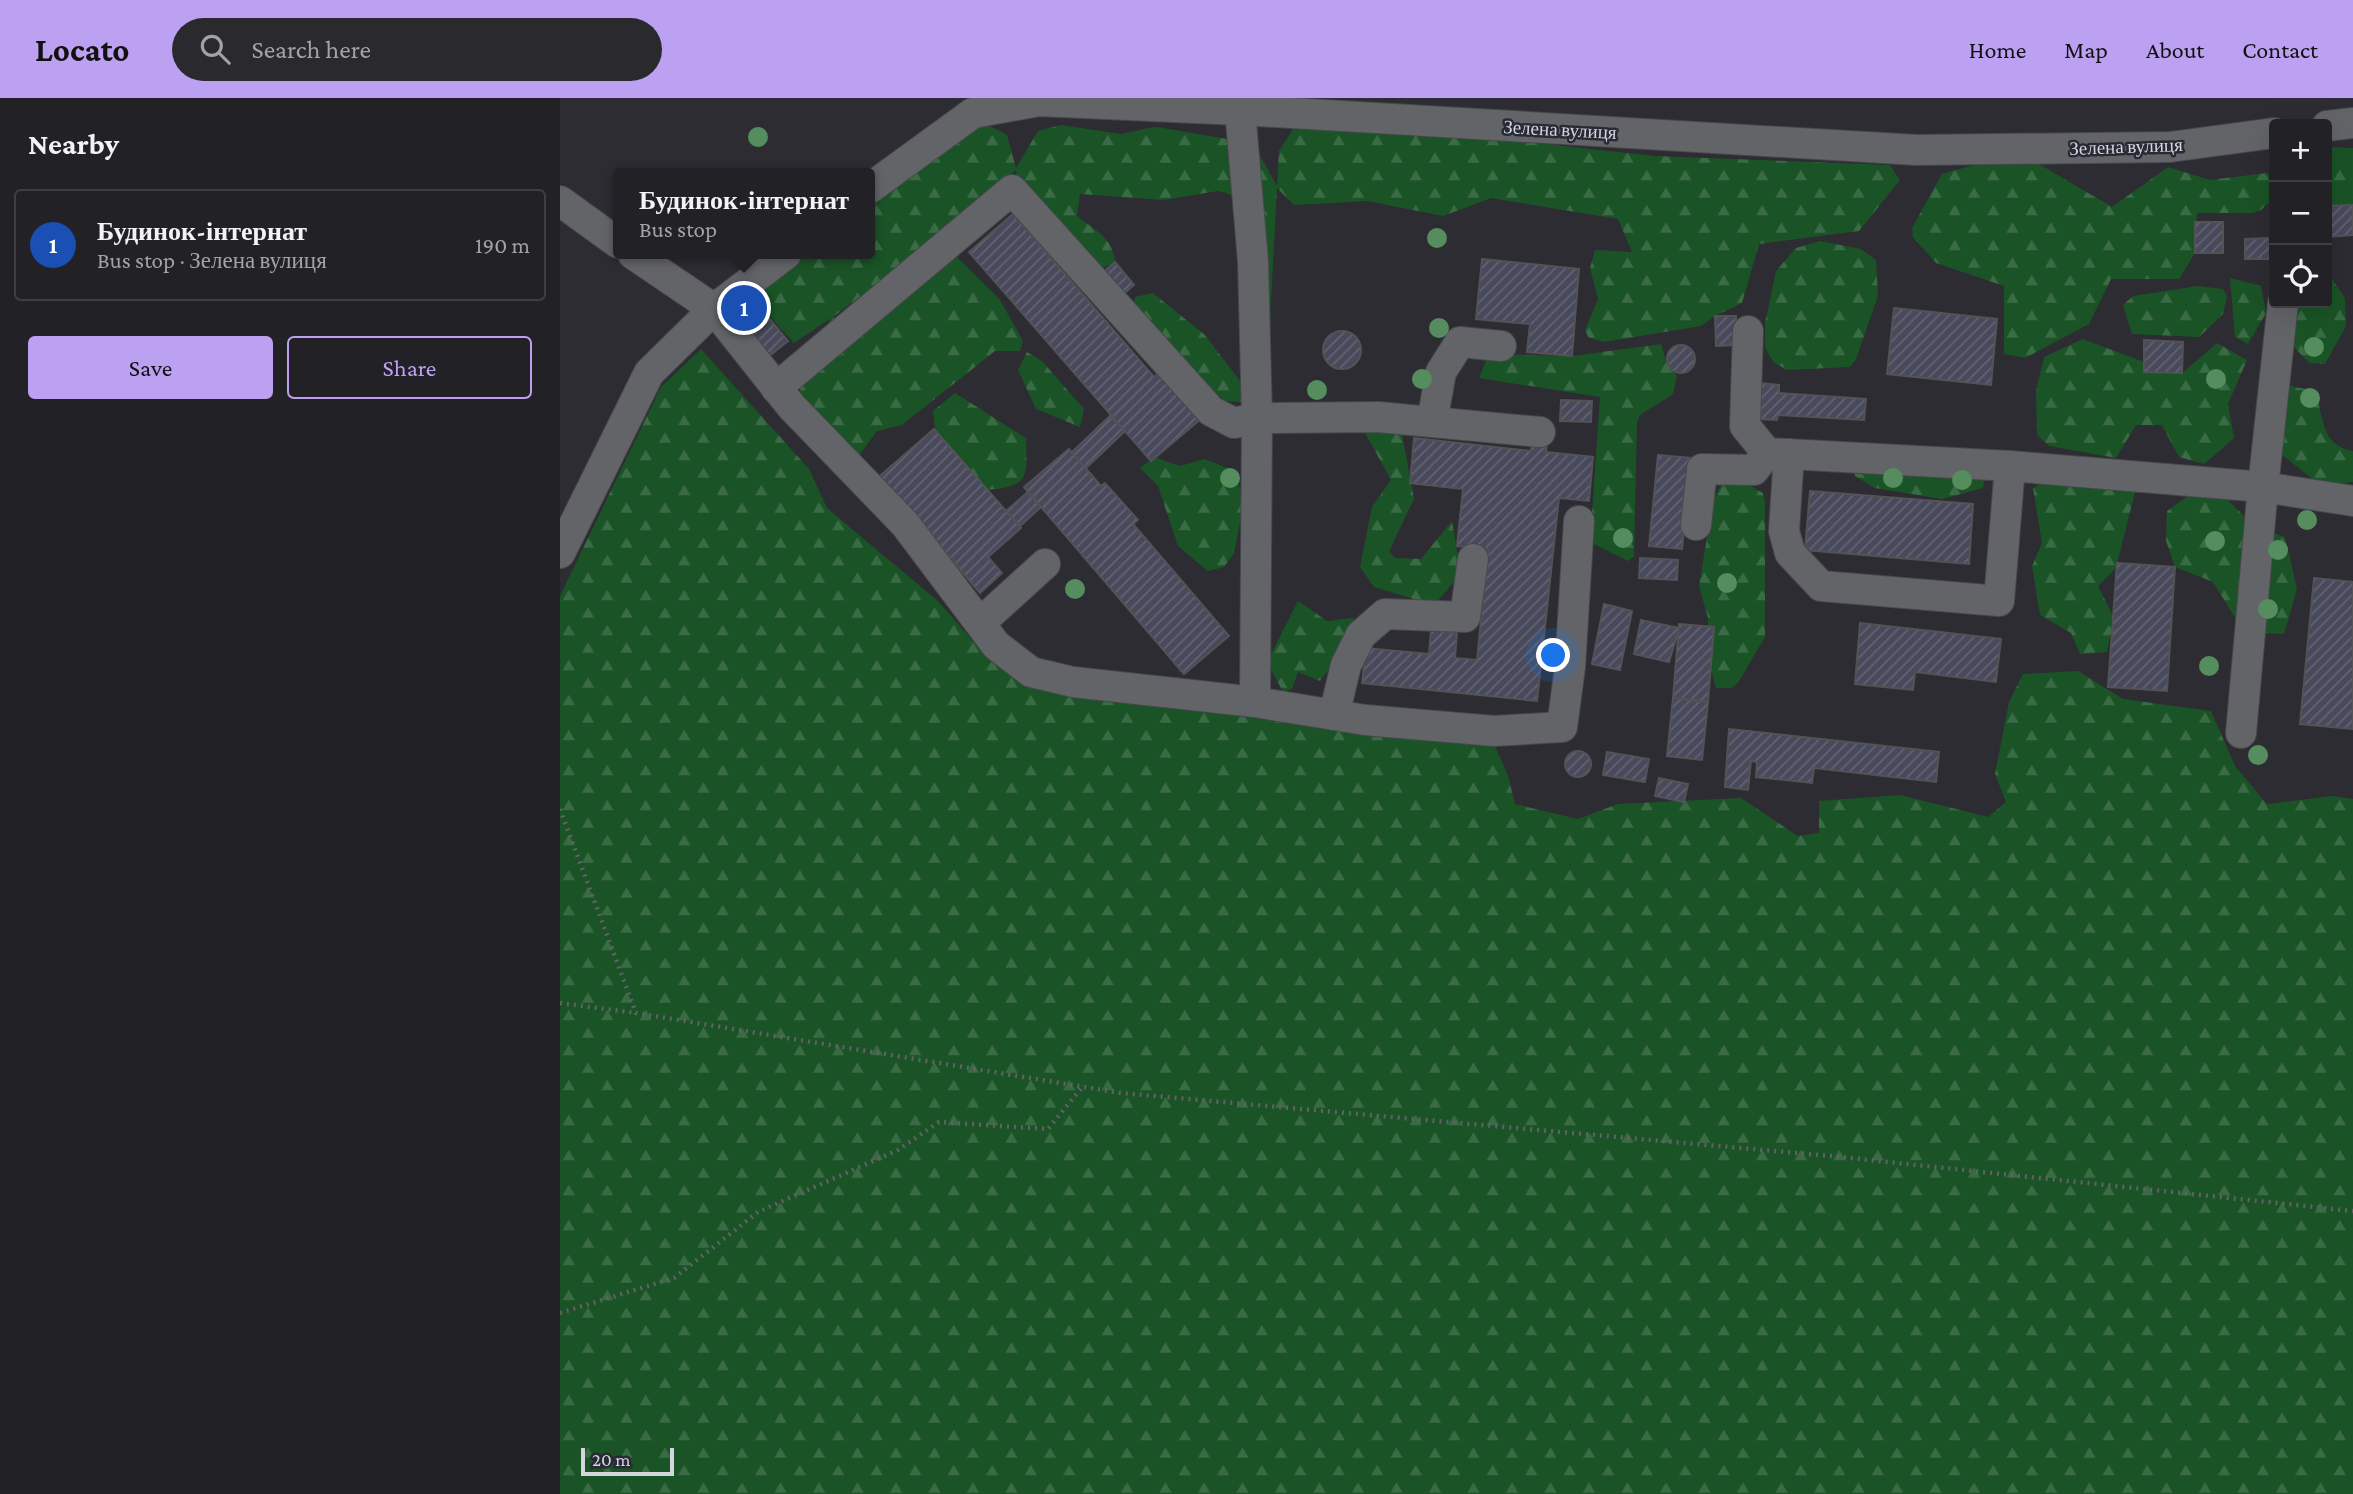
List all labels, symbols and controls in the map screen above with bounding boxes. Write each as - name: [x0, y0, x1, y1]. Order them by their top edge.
- search box: [172, 18, 662, 81]
- icon: search: [196, 30, 234, 68]
- text: Locato: [35, 31, 130, 68]
- text: Search here: [252, 35, 371, 64]
- text: Home: [1969, 36, 2026, 63]
- text: Map: [2064, 36, 2108, 63]
- text: About: [2146, 36, 2204, 63]
- text: Contact: [2242, 36, 2318, 63]
- street label: Зелена вулиця: [1503, 116, 1617, 143]
- map controls: [2269, 119, 2332, 308]
- button: +: [2269, 119, 2332, 182]
- text: Nearby: [28, 127, 119, 160]
- street label: Зелена вулиця: [2069, 134, 2183, 159]
- popup: [613, 168, 875, 259]
- button: −: [2269, 182, 2332, 245]
- text: Будинок-інтернат: [639, 186, 849, 215]
- text: Bus stop: [639, 216, 717, 242]
- text: Будинок-інтернат: [97, 217, 307, 246]
- text: 1: [49, 232, 57, 258]
- text: 190 m: [475, 232, 530, 258]
- button: locate: [2269, 245, 2332, 308]
- text: Bus stop · Зелена вулиця: [97, 247, 327, 273]
- pin: 1: [721, 282, 767, 334]
- button: Save: [28, 336, 273, 399]
- button: Share: [287, 336, 532, 399]
- your location: [1536, 638, 1570, 672]
- scale bar: [581, 1445, 674, 1477]
- text: 20 m: [592, 1449, 631, 1470]

